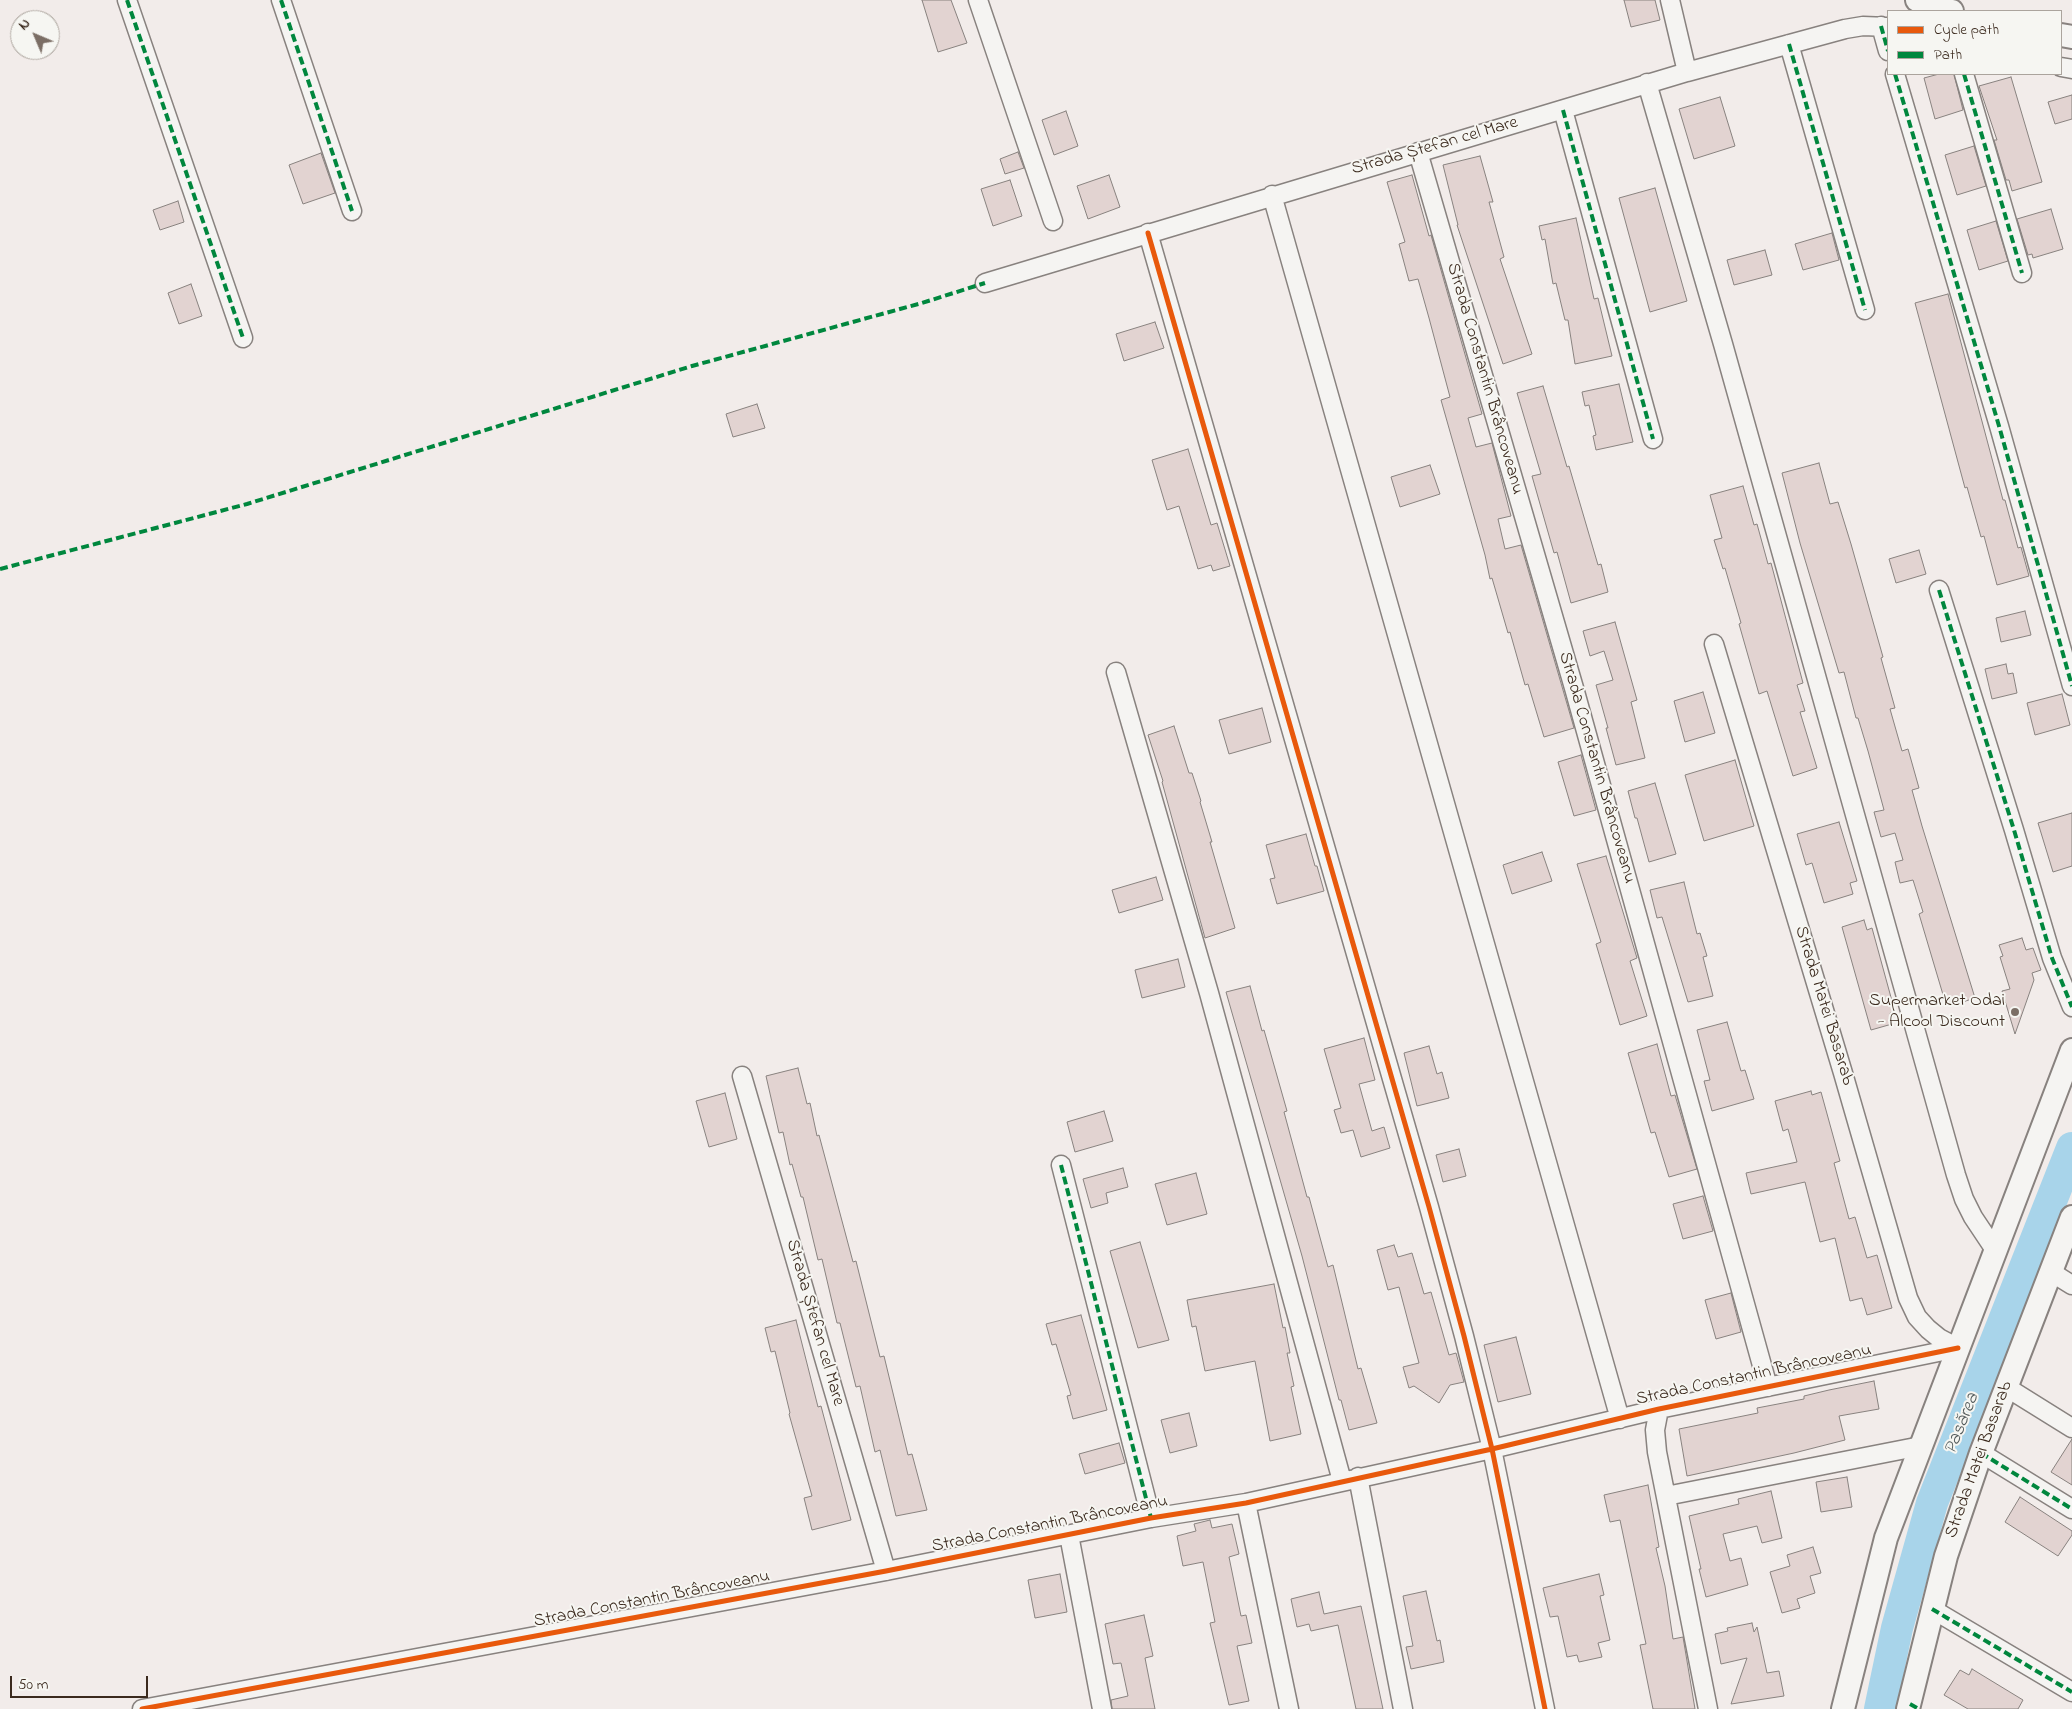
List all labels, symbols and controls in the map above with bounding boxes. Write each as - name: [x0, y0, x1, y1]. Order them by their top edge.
- north arrow: [10, 10, 60, 60]
- legend: [1887, 10, 2062, 75]
- text: N: [14, 14, 36, 36]
- text: Cycle path: [1934, 19, 1999, 41]
- text: Path: [1934, 44, 1962, 66]
- street label: Strada Ștefan cel Mare: [1349, 113, 1521, 181]
- street label: Strada Constantin Brâncoveanu: [1441, 261, 1527, 497]
- street label: Strada Constantin Brâncoveanu: [1553, 650, 1639, 886]
- street label: Strada Matei Basarab: [1789, 924, 1857, 1088]
- place label: Supermarket Odai - Alcool Discount: [1869, 991, 2005, 1034]
- marker: Supermarket Odai - Alcool Discount: [2009, 1006, 2021, 1018]
- street label: Strada Ștefan cel Mare: [780, 1237, 848, 1409]
- street label: Strada Constantin Brâncoveanu: [1634, 1341, 1874, 1411]
- street label: Strada Matei Basarab: [1942, 1379, 2018, 1541]
- water label: Pasărea: [1940, 1390, 1986, 1458]
- street label: Strada Constantin Brâncoveanu: [930, 1492, 1170, 1558]
- street label: Strada Constantin Brâncoveanu: [532, 1567, 772, 1633]
- scale bar: [12, 1666, 150, 1698]
- text: 50 m: [18, 1674, 48, 1696]

